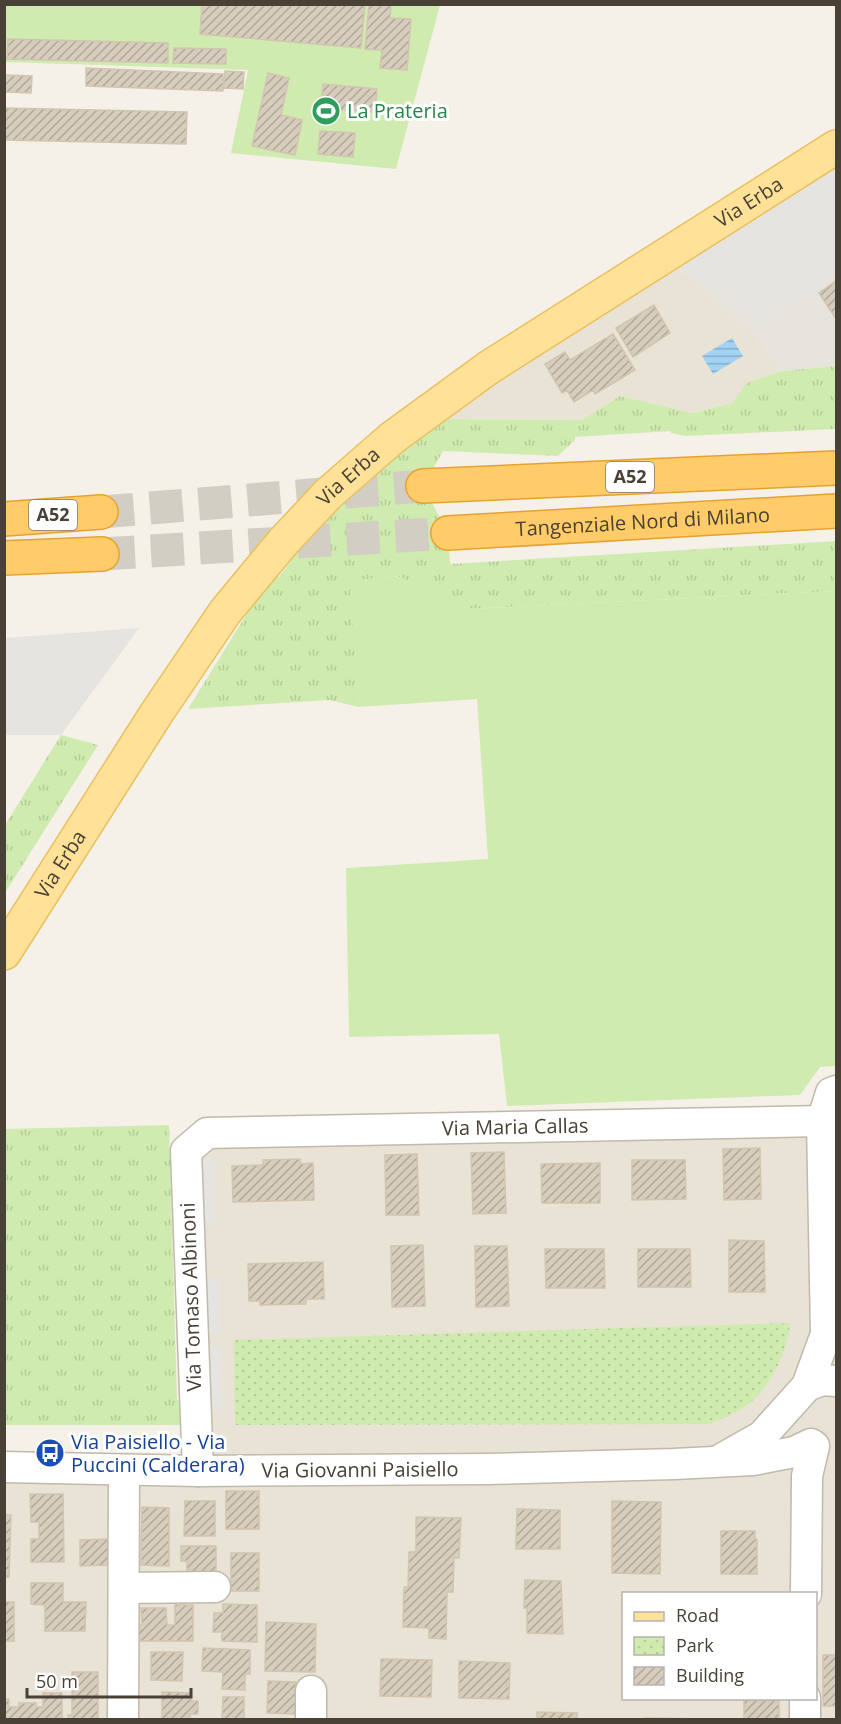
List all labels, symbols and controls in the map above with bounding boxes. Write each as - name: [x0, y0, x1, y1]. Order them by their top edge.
- sports icon: La Prateria: [310, 95, 342, 127]
- place label: La Prateria: [347, 97, 448, 124]
- street label: Via Erba: [709, 170, 788, 234]
- street label: Via Erba: [310, 441, 385, 511]
- road number: A52: [606, 462, 654, 492]
- road number: A52: [29, 500, 77, 530]
- street label: Tangenziale Nord di Milano: [515, 501, 771, 542]
- street label: Via Erba: [28, 825, 92, 903]
- street label: Via Maria Callas: [442, 1112, 589, 1141]
- street label: Via Tomaso Albinoni: [174, 1202, 207, 1392]
- place label: Via Paisiello - Via Puccini (Calderara): [71, 1428, 245, 1478]
- bus stop icon: Via Paisiello - Via Puccini (Calderara): [34, 1437, 66, 1469]
- street label: Via Giovanni Paisiello: [261, 1455, 459, 1484]
- legend: [622, 1592, 817, 1700]
- text: Road: [676, 1603, 719, 1627]
- text: Park: [676, 1633, 714, 1657]
- scale bar: [27, 1661, 190, 1699]
- text: Building: [676, 1663, 744, 1687]
- text: 50 m: [36, 1669, 78, 1693]

